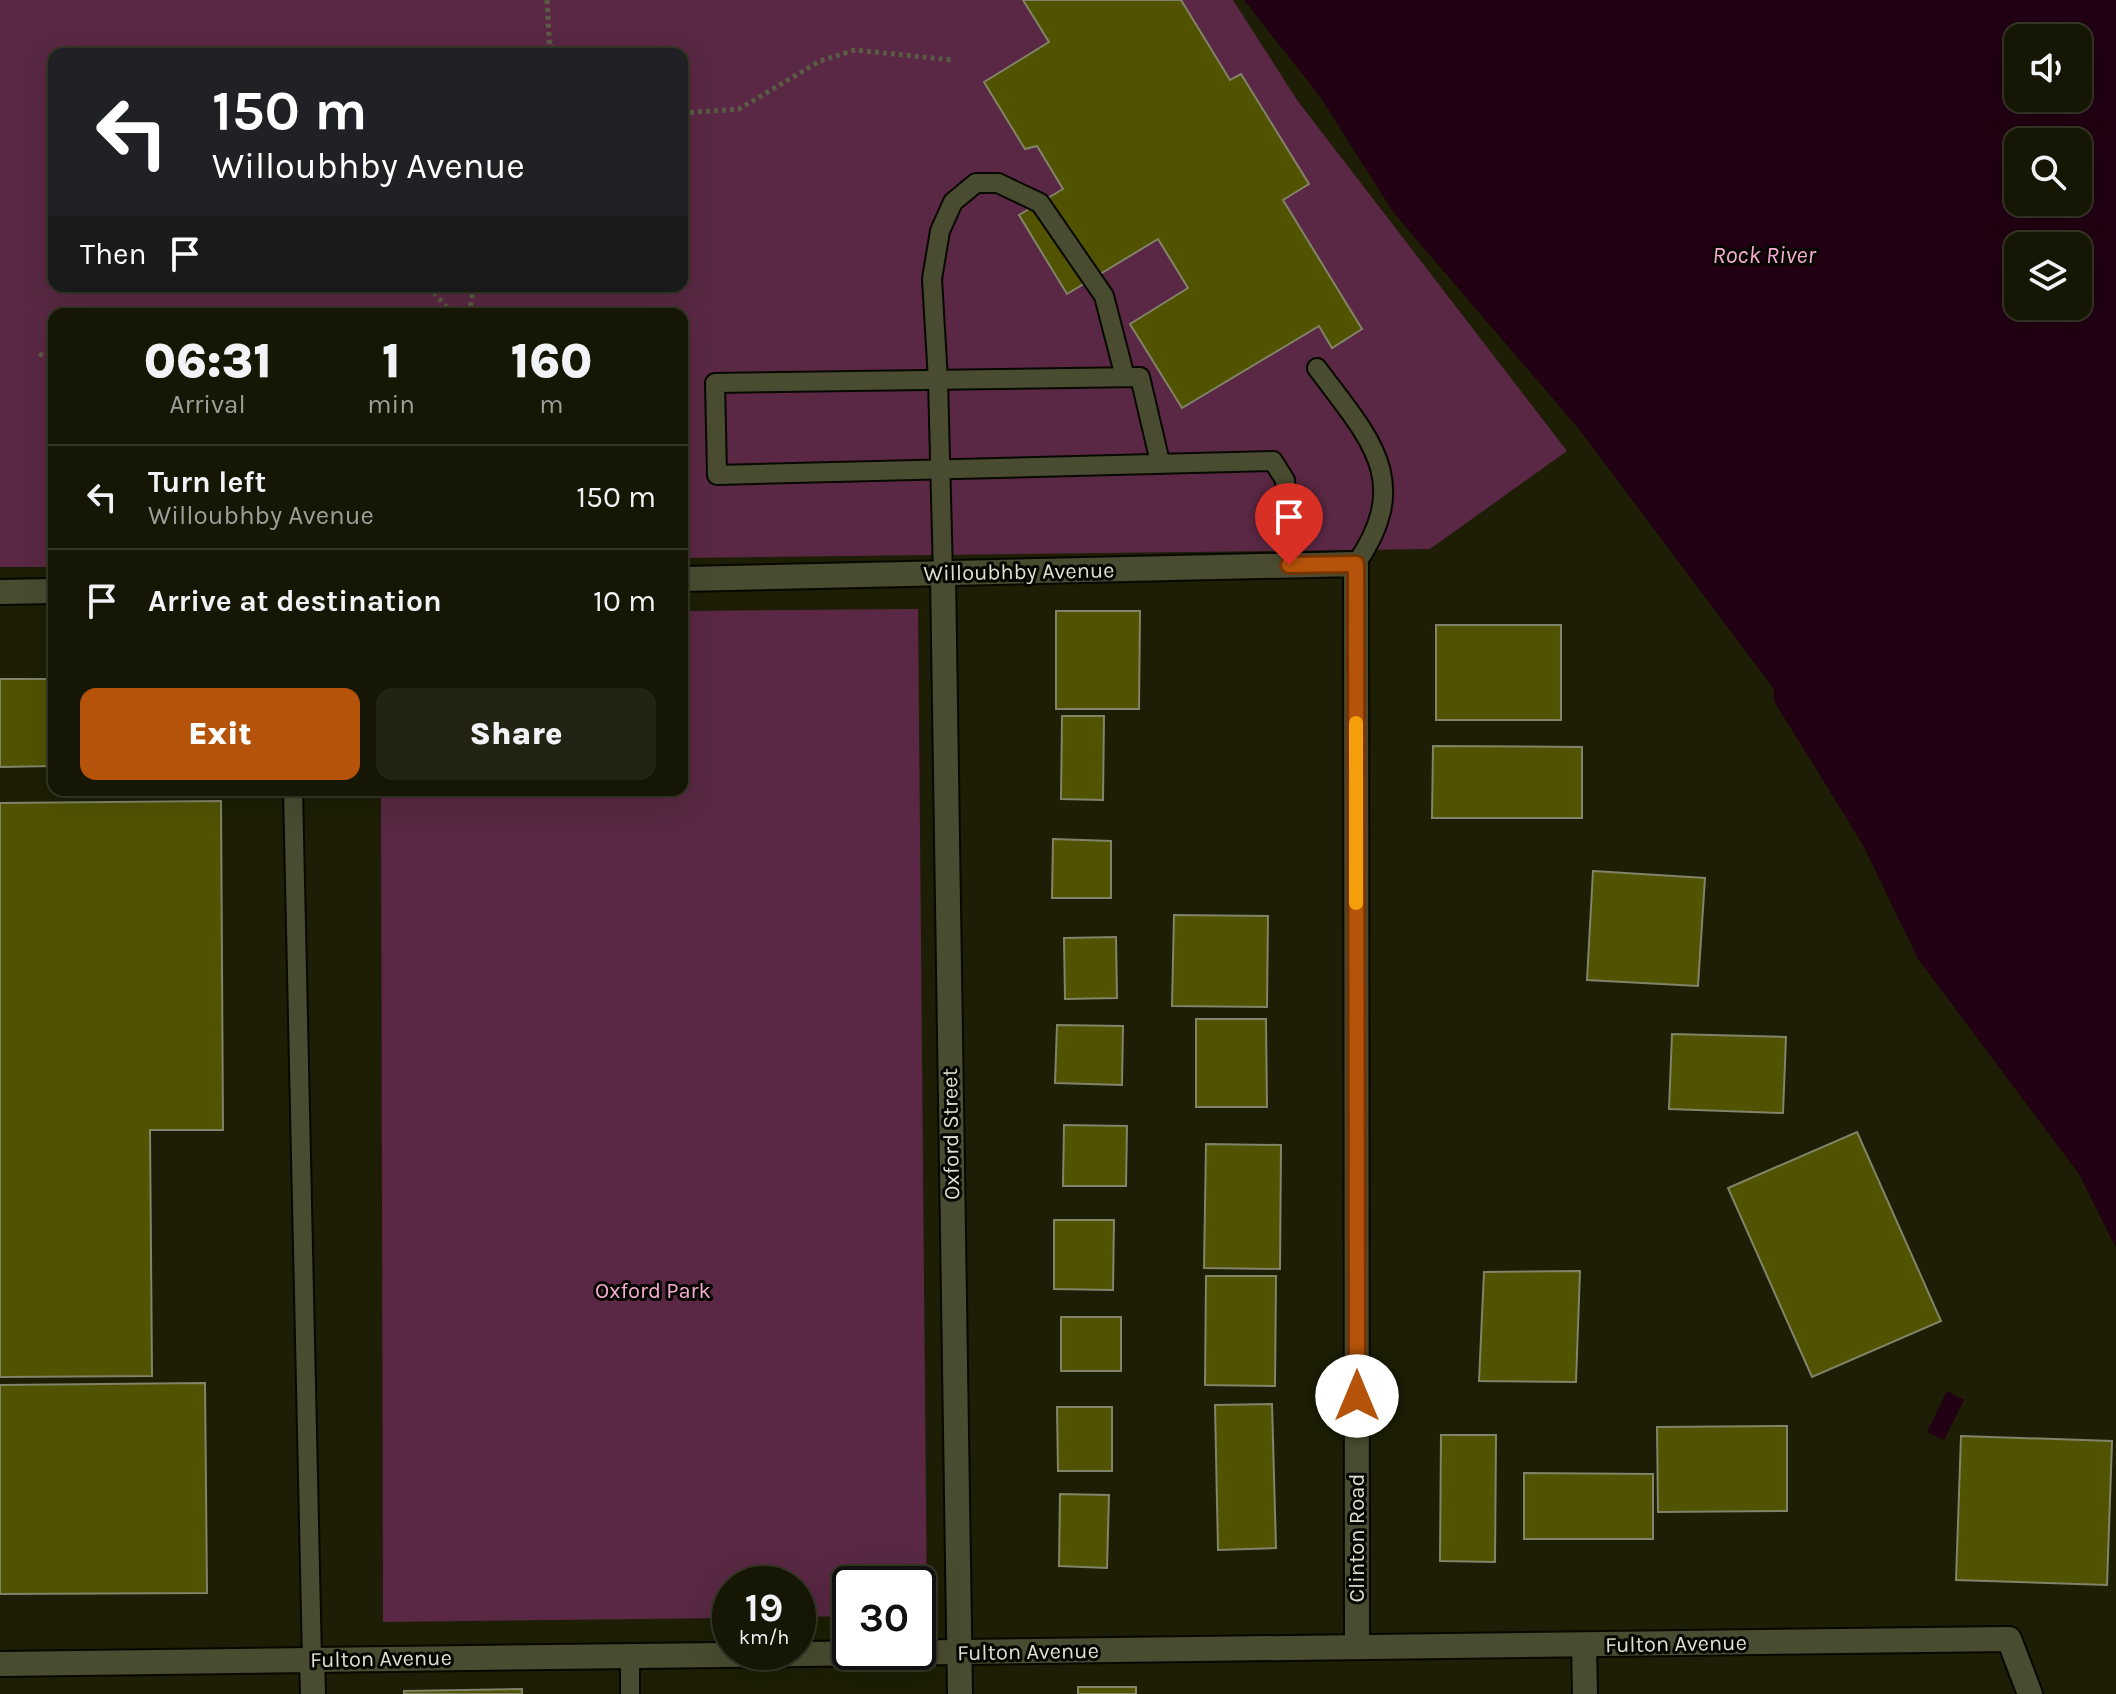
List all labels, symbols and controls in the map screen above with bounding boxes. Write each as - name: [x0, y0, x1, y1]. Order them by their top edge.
- map controls: [2004, 24, 2092, 320]
- button: sound: [2004, 24, 2092, 112]
- text: 150 m: [212, 78, 367, 143]
- icon: left: [80, 80, 184, 184]
- button: search: [2004, 128, 2092, 216]
- text: Willoubhby Avenue: [212, 145, 525, 187]
- icon: arrive: [163, 232, 207, 276]
- button: layers: [2004, 232, 2092, 320]
- text: Then: [80, 236, 147, 272]
- water label: Rock River: [1712, 241, 1816, 269]
- text: 06:31: [144, 333, 272, 389]
- text: 1: [382, 333, 400, 389]
- text: 160: [511, 333, 592, 389]
- text: Arrival: [170, 389, 246, 420]
- text: min: [367, 389, 415, 420]
- text: m: [539, 389, 564, 420]
- text: Turn left: [148, 464, 266, 500]
- icon: left: [80, 475, 124, 519]
- text: 150 m: [576, 479, 656, 515]
- pin: [1255, 483, 1323, 565]
- icon: arrive: [1267, 495, 1311, 539]
- text: Willoubhby Avenue: [148, 500, 374, 531]
- street label: Willoubhby Avenue: [923, 557, 1115, 587]
- icon: arrive: [80, 579, 124, 623]
- text: Arrive at destination: [148, 583, 442, 619]
- text: 10 m: [593, 583, 656, 619]
- button: Exit: [80, 688, 360, 780]
- button: Share: [376, 688, 656, 780]
- street label: Oxford Street: [937, 1068, 965, 1200]
- park label: Oxford Park: [595, 1278, 711, 1304]
- position arrow: [1315, 1354, 1399, 1438]
- street label: Clinton Road: [1344, 1474, 1370, 1602]
- speed limit sign: 30: [832, 1566, 936, 1670]
- text: 19: [745, 1584, 783, 1631]
- text: km/h: [739, 1626, 789, 1649]
- street label: Fulton Avenue: [1605, 1630, 1747, 1658]
- street label: Fulton Avenue: [957, 1638, 1099, 1666]
- street label: Fulton Avenue: [310, 1645, 452, 1673]

